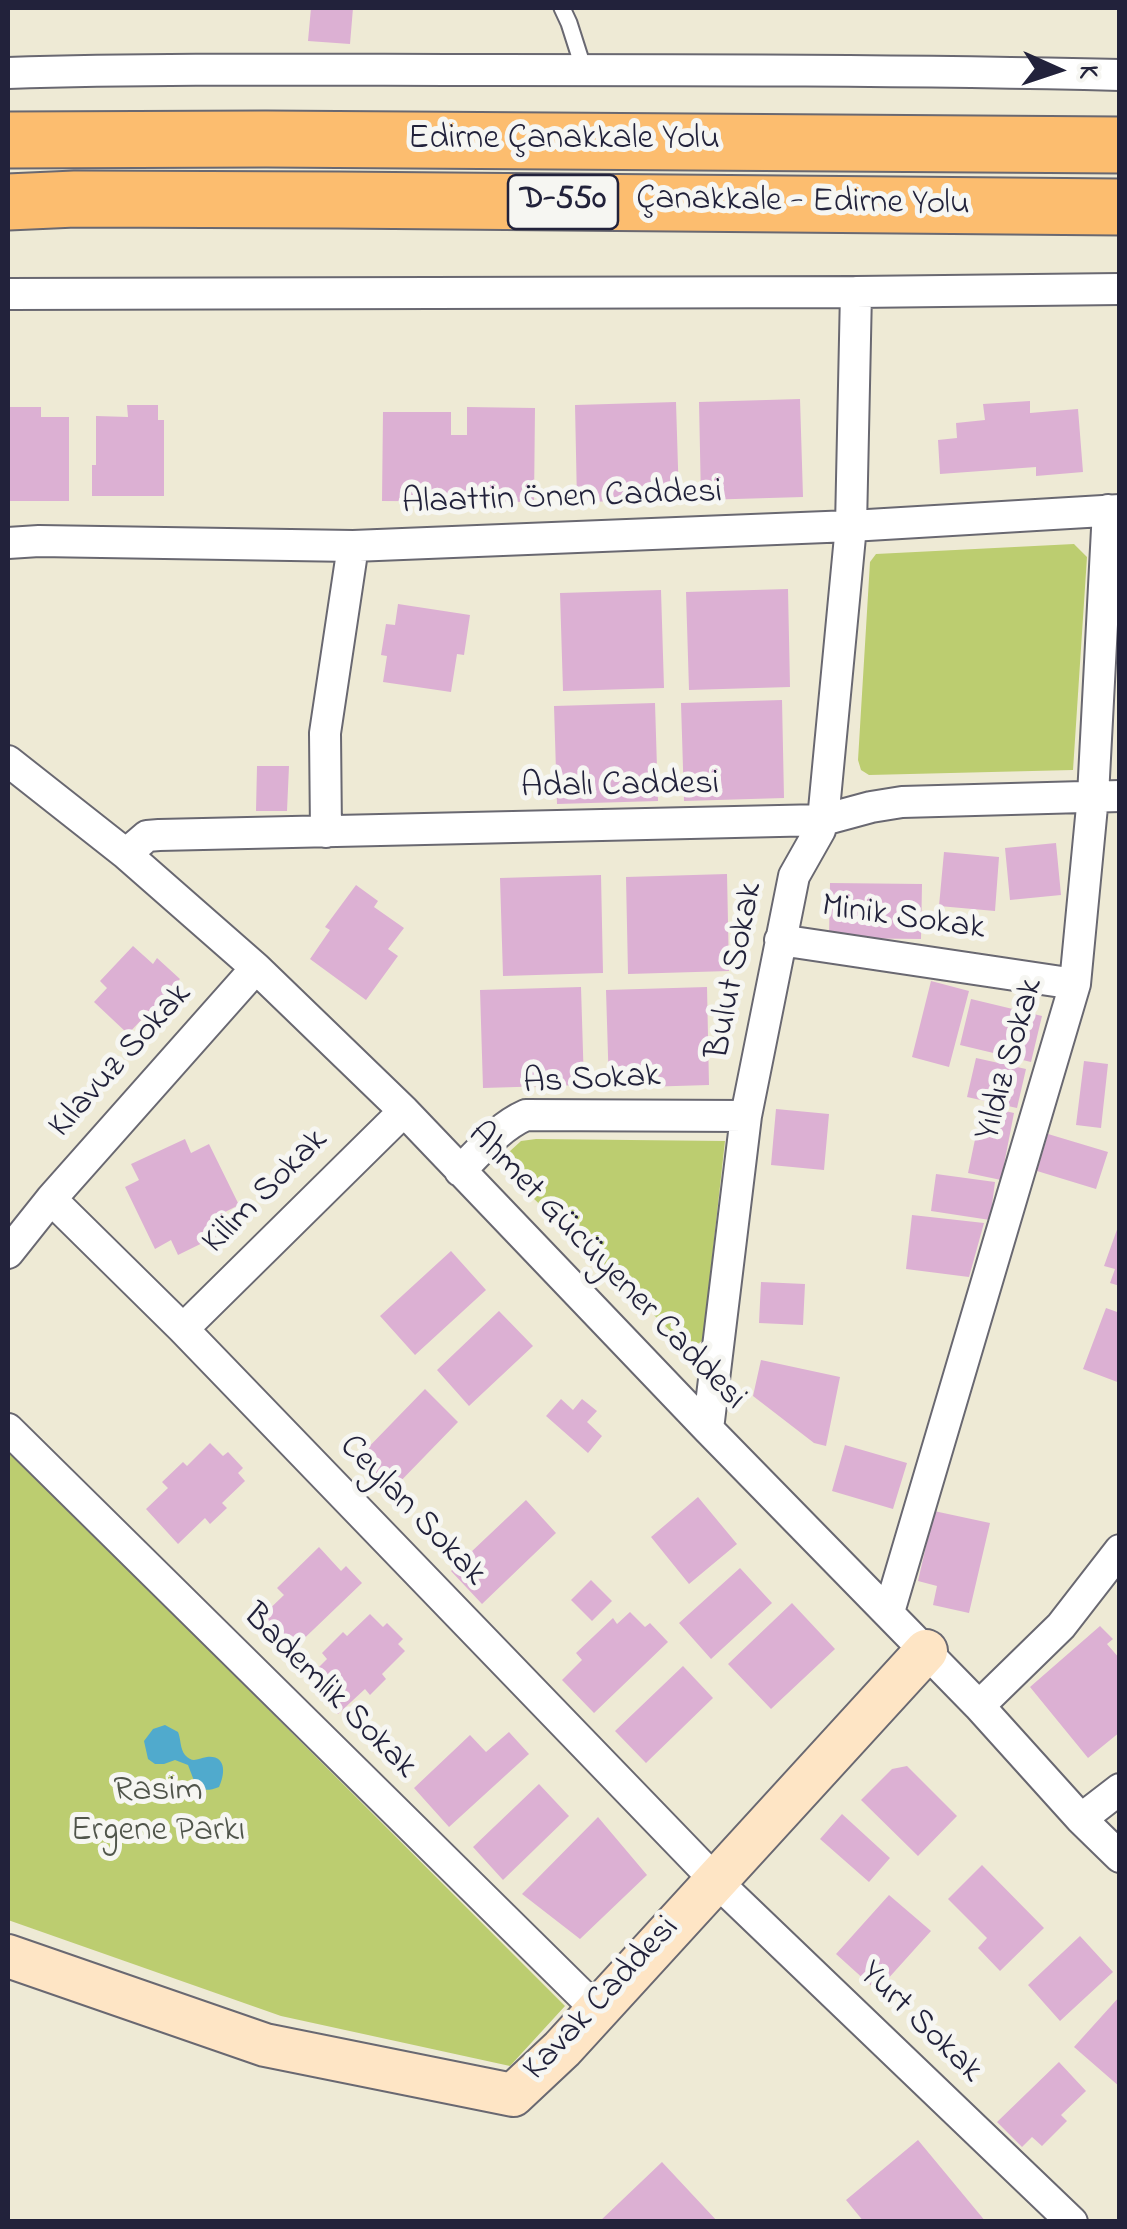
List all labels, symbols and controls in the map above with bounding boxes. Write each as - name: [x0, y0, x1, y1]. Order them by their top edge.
- north arrow: [1007, 20, 1107, 120]
- text: K: [1067, 64, 1108, 79]
- street label: Edirne Çanakkale Yolu: [408, 120, 720, 162]
- road number: D-550: [508, 175, 618, 229]
- street label: Çanakkale - Edirne Yolu: [636, 180, 970, 228]
- street label: Alaattin Önen Caddesi: [401, 473, 723, 527]
- street label: Adalı Caddesi: [520, 765, 720, 811]
- street label: Bulut Sokak: [699, 879, 775, 1063]
- street label: Minik Sokak: [819, 888, 987, 952]
- street label: Yıldız Sokak: [969, 974, 1055, 1146]
- street label: Kılavuz Sokak: [41, 976, 203, 1148]
- street label: As Sokak: [522, 1057, 662, 1107]
- street label: Ahmet Gücüyener Caddesi: [457, 1115, 753, 1421]
- street label: Kilim Sokak: [195, 1121, 339, 1265]
- street label: Ceylan Sokak: [328, 1428, 494, 1596]
- street label: Bademlik Sokak: [232, 1597, 424, 1789]
- park label: Rasim Ergene Parkı: [71, 1772, 245, 1854]
- street label: Kavak Caddesi: [516, 1909, 690, 2091]
- street label: Yurt Sokak: [848, 1955, 990, 2093]

